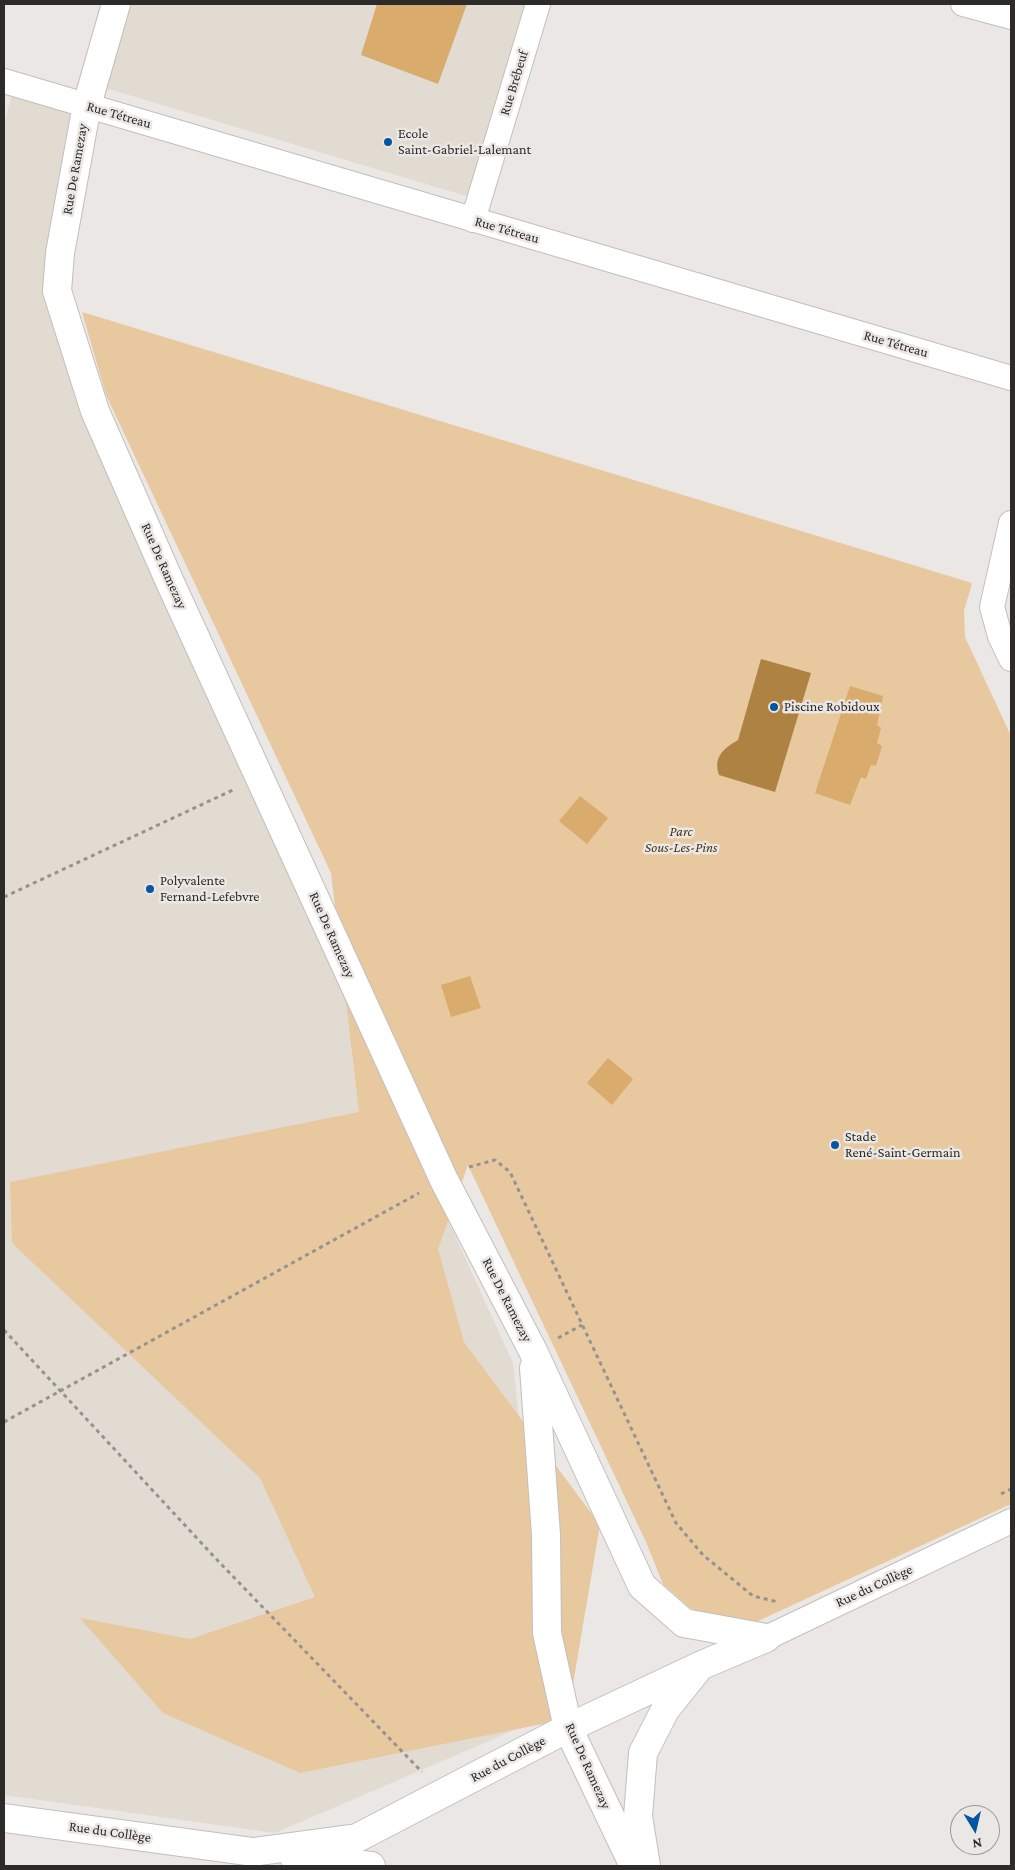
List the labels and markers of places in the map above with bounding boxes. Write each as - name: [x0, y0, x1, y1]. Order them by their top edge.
- place label: Ecole Saint-Gabriel-Lalemant: [398, 126, 531, 158]
- marker: Ecole Saint-Gabriel-Lalemant: [382, 136, 394, 148]
- place label: Piscine Robidoux: [784, 699, 880, 715]
- marker: Piscine Robidoux: [768, 701, 780, 713]
- place label: Polyvalente Fernand-Lefebvre: [160, 873, 259, 906]
- marker: Polyvalente Fernand-Lefebvre: [144, 883, 156, 895]
- place label: Stade René-Saint-Germain: [845, 1129, 960, 1162]
- marker: Stade René-Saint-Germain: [829, 1139, 841, 1151]

